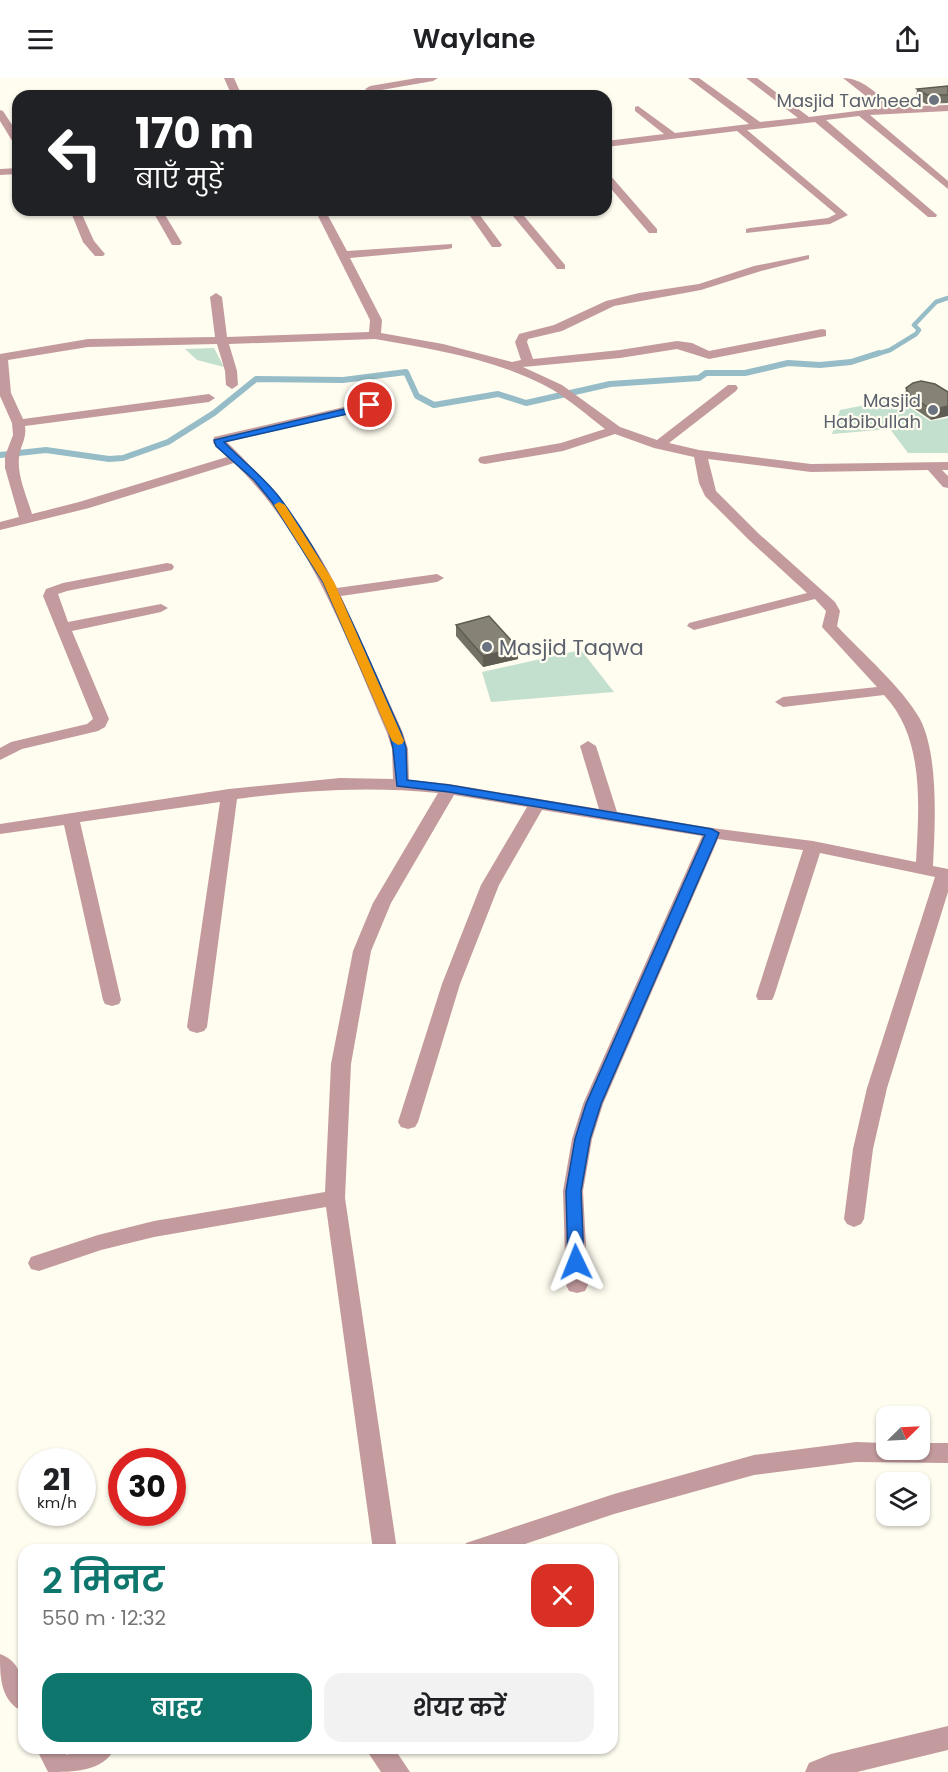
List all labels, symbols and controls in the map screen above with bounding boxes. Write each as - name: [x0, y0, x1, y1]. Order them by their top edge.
- text: Waylane: [413, 20, 535, 57]
- icon: menu: [24, 23, 57, 56]
- icon: share: [891, 23, 924, 56]
- place label: Masjid Tawheed: [776, 88, 922, 113]
- marker: Masjid Tawheed: [927, 93, 941, 107]
- text: 170 m: [135, 104, 254, 163]
- icon: left: [36, 114, 114, 192]
- text: बाएँ मुड़ें: [135, 160, 223, 197]
- pin: [344, 379, 395, 430]
- icon: arrive: [353, 388, 386, 421]
- place label: Masjid Habibullah: [824, 388, 921, 434]
- marker: Masjid Habibullah: [926, 403, 940, 417]
- place label: Masjid Taqwa: [499, 633, 644, 662]
- marker: Masjid Taqwa: [480, 640, 494, 654]
- position arrow: [544, 1230, 608, 1294]
- north arrow: [876, 1406, 930, 1460]
- map controls: [876, 1406, 930, 1526]
- speed limit sign: 30: [108, 1448, 186, 1526]
- text: 21: [43, 1458, 71, 1501]
- button: layers: [876, 1472, 930, 1526]
- text: km/h: [37, 1492, 77, 1513]
- text: 2 मिनट: [42, 1555, 164, 1606]
- button: close: [531, 1564, 594, 1627]
- text: 550 m · 12:32: [42, 1604, 166, 1632]
- button: बाहर: [42, 1673, 312, 1742]
- button: शेयर करें: [324, 1673, 594, 1742]

